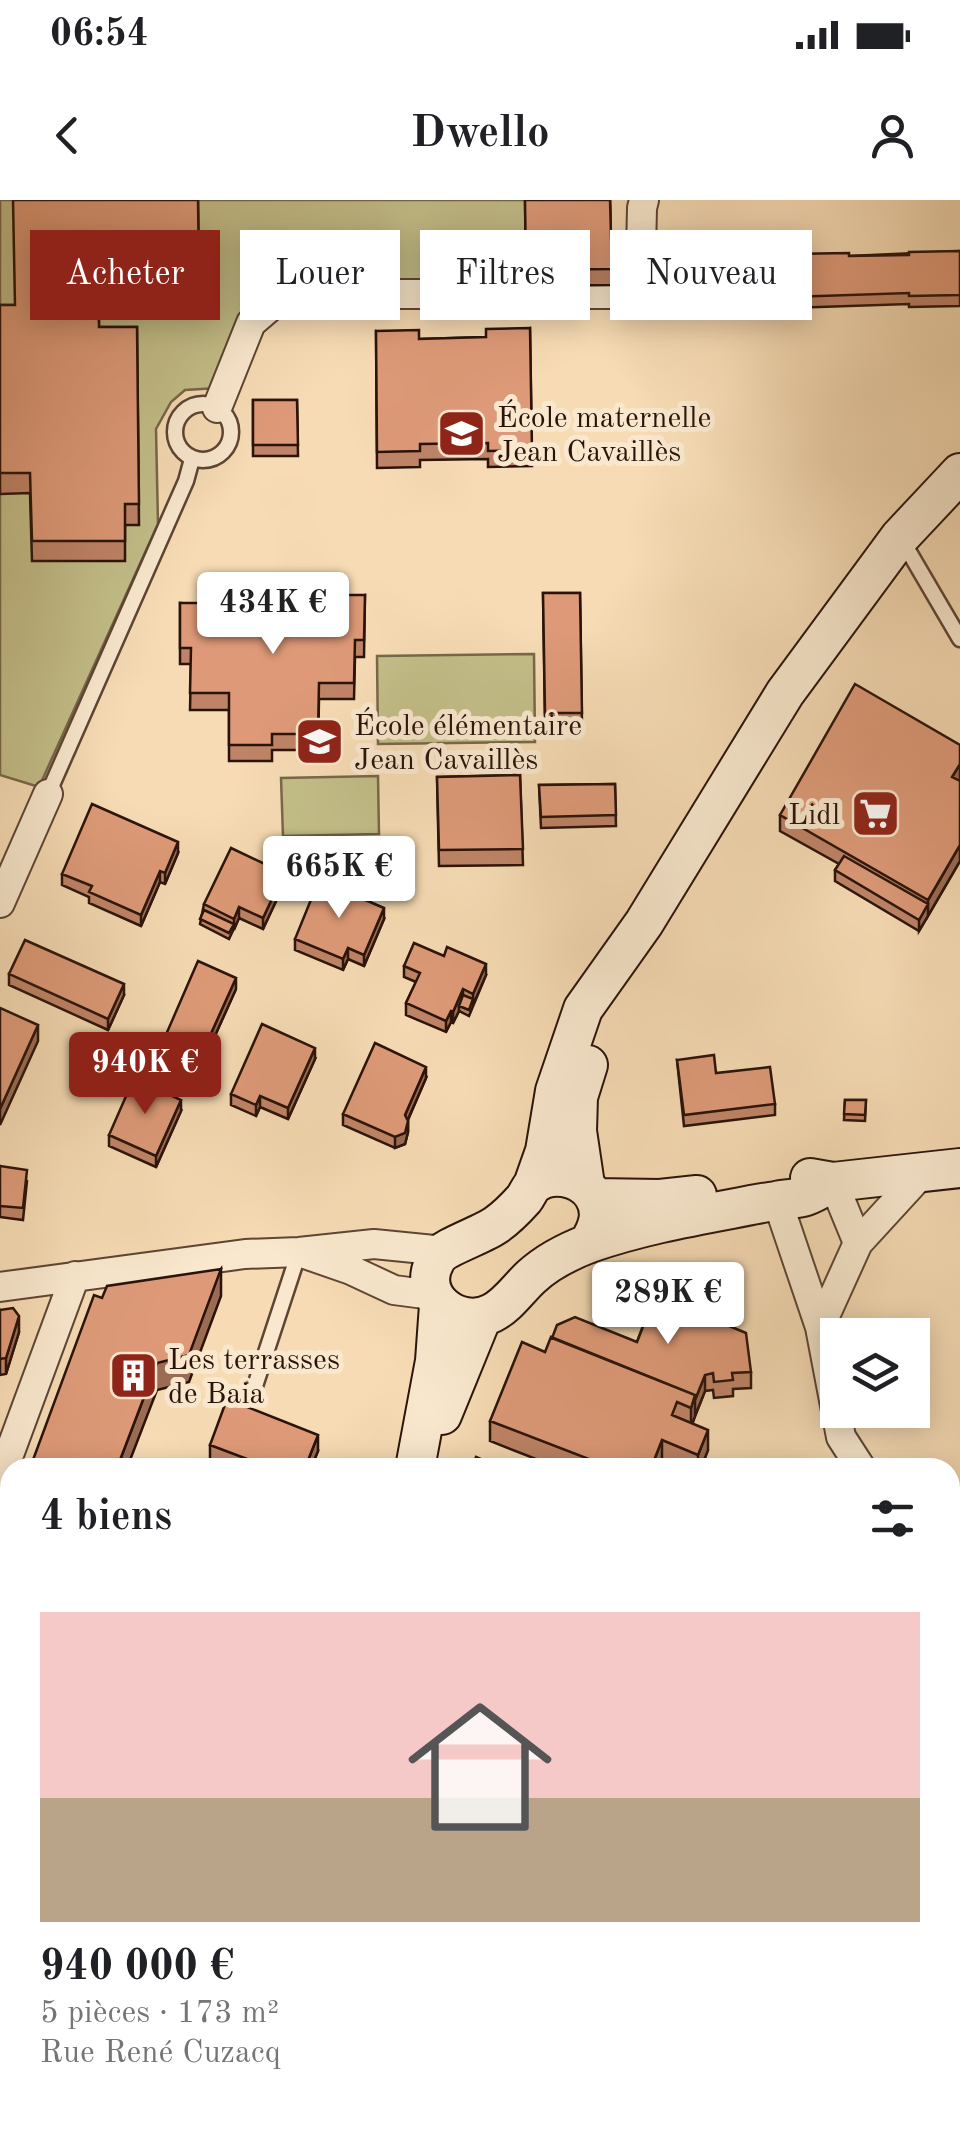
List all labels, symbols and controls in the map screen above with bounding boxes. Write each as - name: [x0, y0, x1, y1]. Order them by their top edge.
- text: 06:54: [50, 16, 149, 54]
- icon: back: [40, 108, 95, 163]
- icon: person: [865, 108, 920, 163]
- text: Dwello: [410, 112, 550, 157]
- chip: Acheter: [30, 230, 220, 320]
- chip: Louer: [240, 230, 400, 320]
- chip: Filtres: [420, 230, 590, 320]
- chip: Nouveau: [610, 230, 812, 320]
- place label: École maternelle Jean Cavaillès: [497, 399, 711, 468]
- school or university icon: École maternelle Jean Cavaillès: [436, 408, 488, 460]
- pin: 434K €: [192, 572, 354, 657]
- text: 434K €: [219, 588, 327, 620]
- place label: École élémentaire Jean Cavaillès: [354, 707, 582, 776]
- school or university icon: École élémentaire Jean Cavaillès: [293, 716, 345, 768]
- supermarket icon: Lidl: [849, 788, 901, 840]
- place label: Lidl: [788, 801, 840, 831]
- pin: 665K €: [258, 836, 420, 921]
- text: 665K €: [285, 852, 393, 884]
- pin: 940K €: [64, 1032, 226, 1117]
- text: 940K €: [91, 1048, 199, 1080]
- pin: 289K €: [587, 1262, 749, 1347]
- text: 289K €: [614, 1278, 722, 1310]
- map controls: [820, 1318, 930, 1428]
- button: layers: [820, 1318, 930, 1428]
- place label: Les terrasses de Baia: [168, 1346, 340, 1410]
- building icon: Les terrasses de Baia: [107, 1350, 159, 1402]
- icon: filters: [865, 1491, 920, 1546]
- text: 4 biens: [40, 1497, 172, 1539]
- icon: home: [390, 1677, 570, 1857]
- text: 940 000 €: [40, 1947, 234, 1989]
- text: 5 pièces · 173 m²: [40, 1998, 279, 2030]
- text: Rue René Cuzacq: [40, 2038, 281, 2070]

